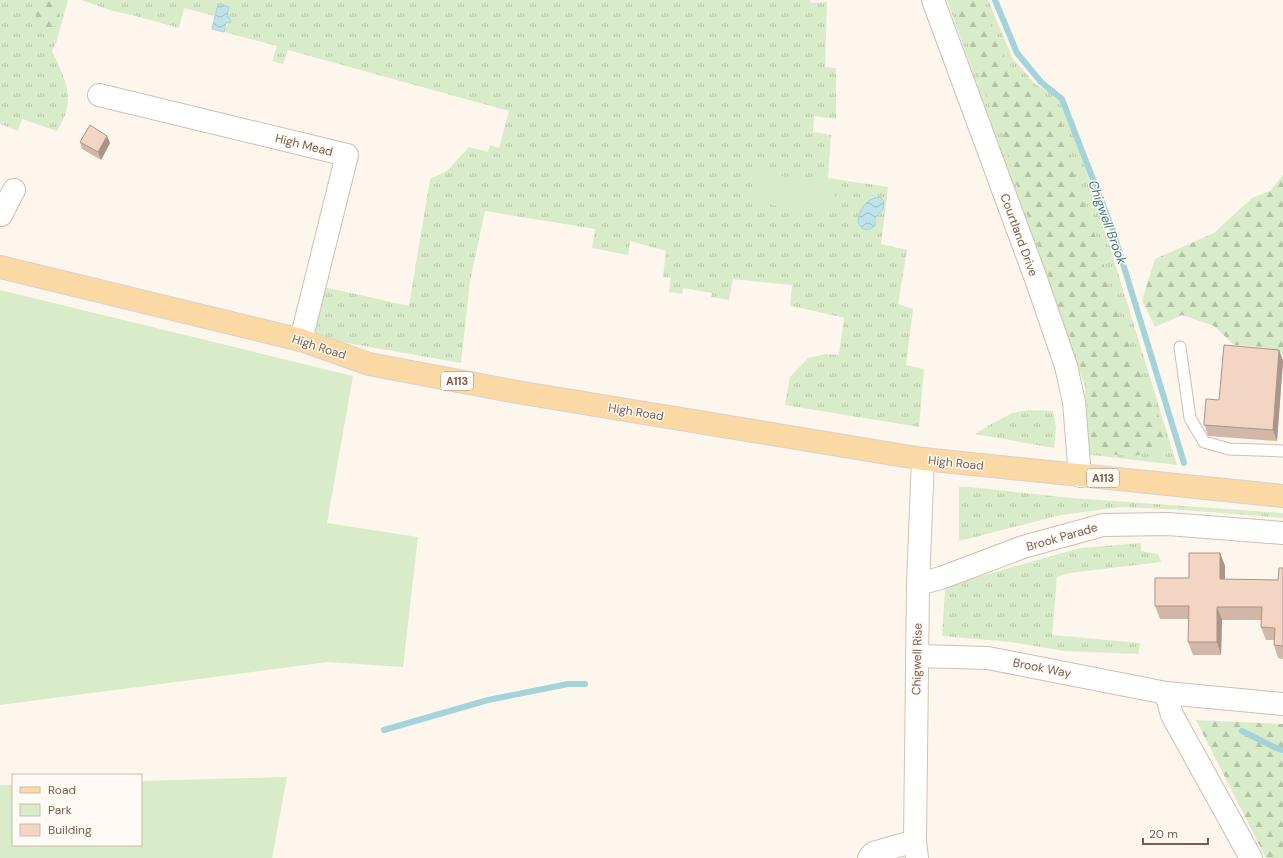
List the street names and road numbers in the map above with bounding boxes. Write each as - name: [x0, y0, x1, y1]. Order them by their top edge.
- street label: High Mead: [274, 130, 334, 160]
- street label: Courtland Drive: [997, 191, 1041, 279]
- street label: High Road: [290, 331, 348, 363]
- road number: A113: [441, 372, 473, 390]
- street label: High Road: [607, 400, 665, 424]
- street label: High Road: [927, 452, 985, 474]
- road number: A113: [1087, 469, 1119, 487]
- street label: Brook Parade: [1024, 519, 1100, 555]
- street label: Chigwell Rise: [908, 623, 926, 695]
- street label: Brook Way: [1012, 655, 1073, 682]

